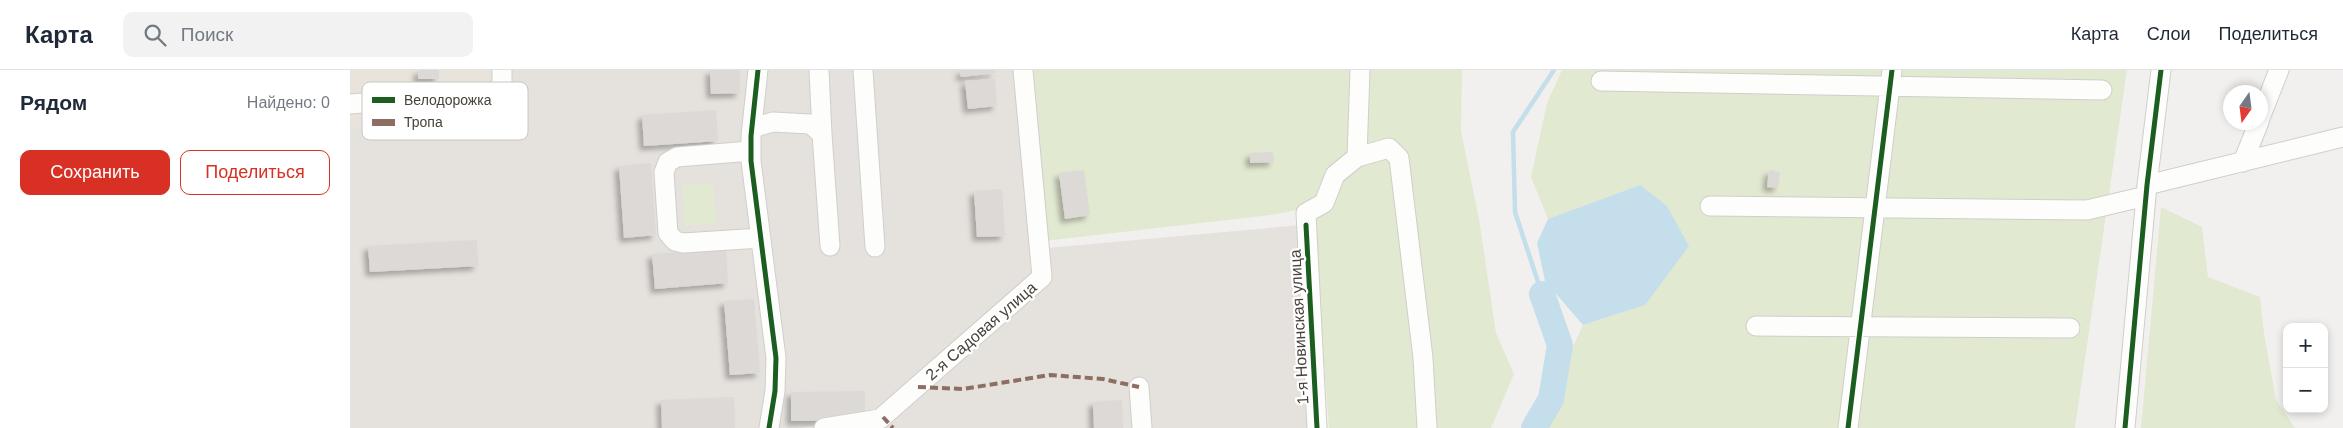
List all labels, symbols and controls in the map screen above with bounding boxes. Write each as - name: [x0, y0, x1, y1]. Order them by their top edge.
- search box: [123, 12, 473, 57]
- text: Карта: [25, 21, 93, 48]
- icon: search: [141, 21, 169, 49]
- text: Поиск: [181, 24, 233, 45]
- text: Карта: [2071, 24, 2119, 44]
- text: Слои: [2147, 24, 2191, 44]
- text: Поделиться: [2219, 24, 2318, 44]
- legend: [362, 82, 528, 140]
- north arrow: [2223, 85, 2268, 130]
- text: Рядом: [20, 91, 87, 114]
- text: Велодорожка: [404, 92, 492, 108]
- text: Найдено: 0: [247, 94, 330, 111]
- text: Тропа: [404, 114, 443, 130]
- button: Сохранить: [20, 150, 170, 195]
- button: Поделиться: [180, 150, 330, 195]
- street label: 1-я Новинская улица: [1286, 249, 1312, 405]
- street label: 2-я Садовая улица: [922, 278, 1040, 384]
- map controls: [2283, 323, 2328, 413]
- button: +: [2283, 323, 2328, 368]
- button: −: [2283, 368, 2328, 413]

